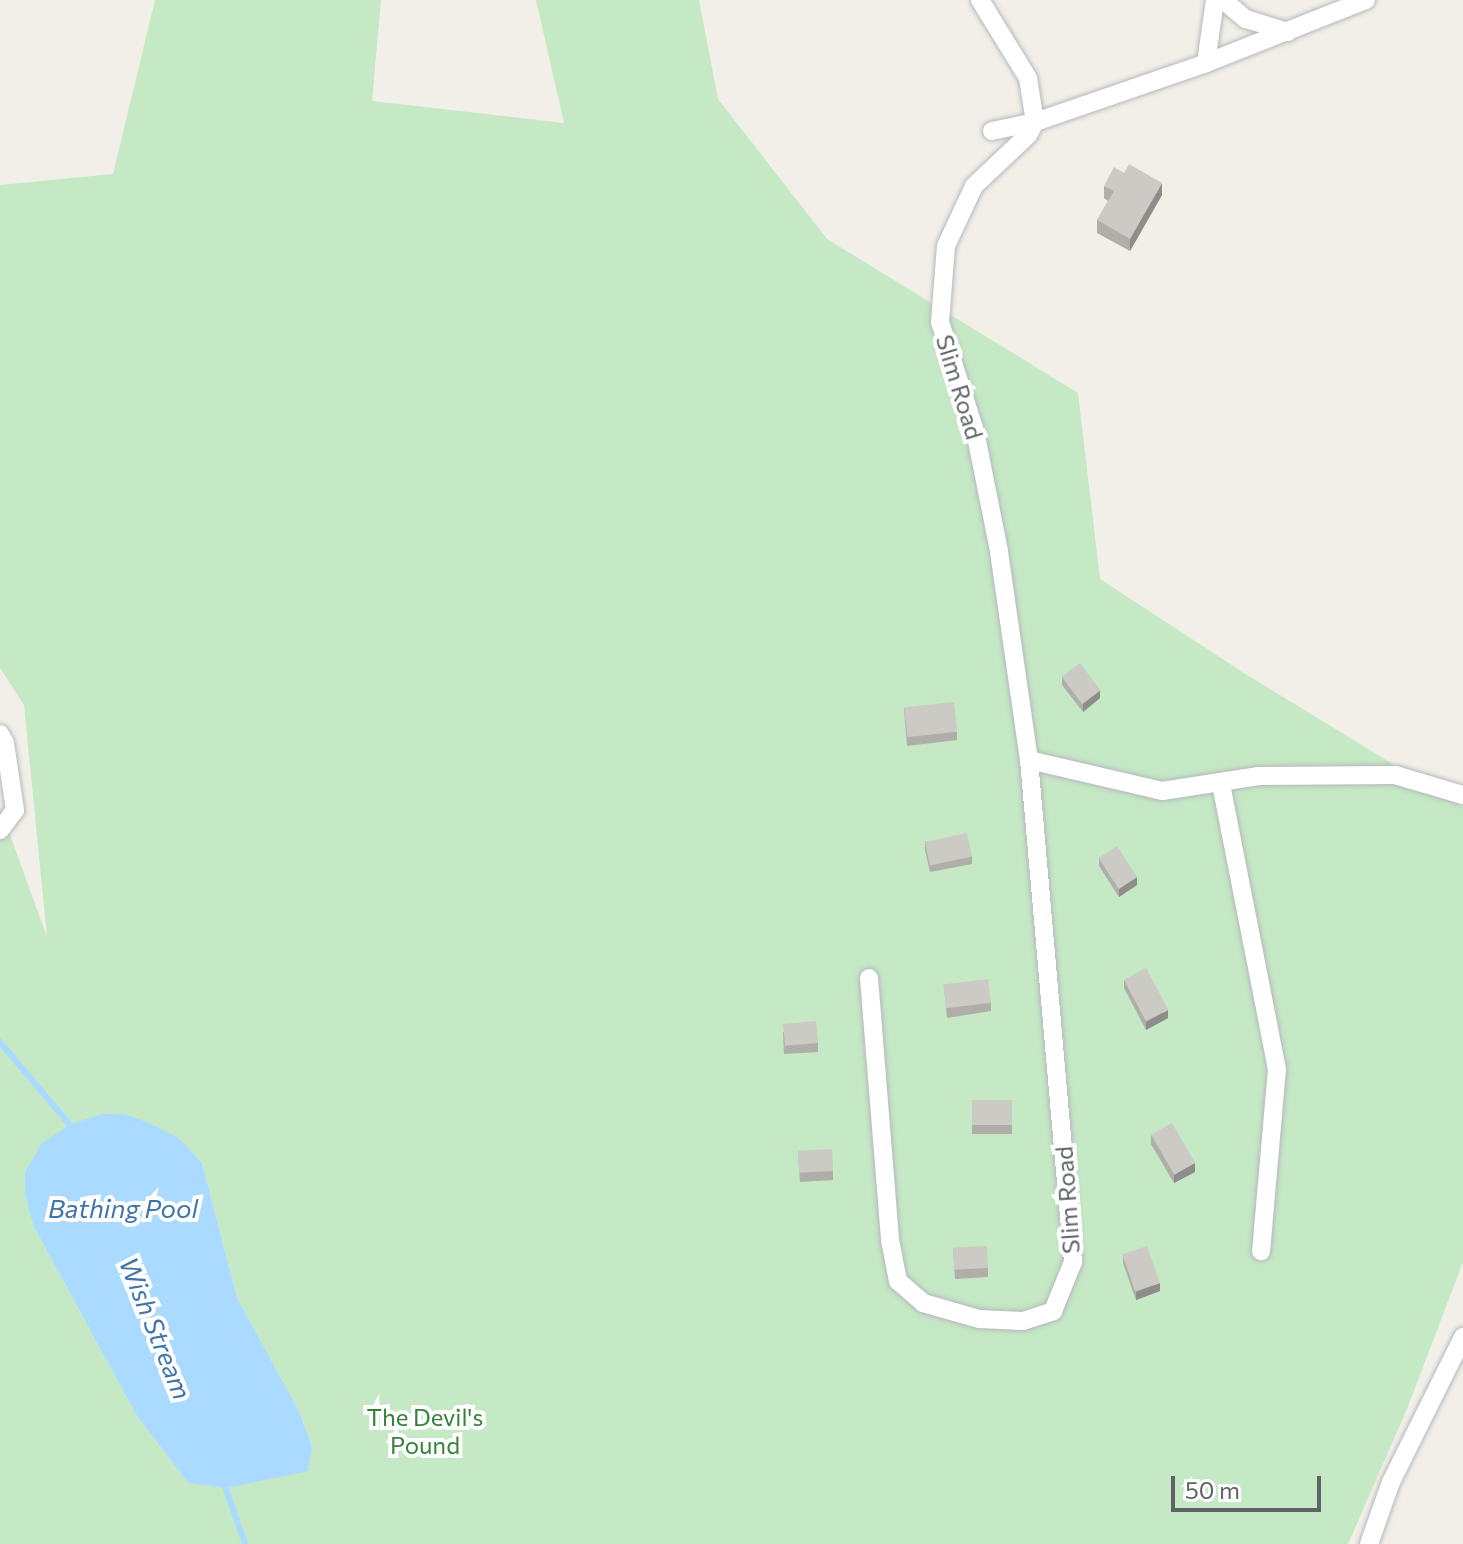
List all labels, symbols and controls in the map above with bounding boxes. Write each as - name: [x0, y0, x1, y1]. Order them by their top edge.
- street label: Slim Road: [930, 331, 990, 443]
- street label: Slim Road: [1049, 1145, 1085, 1255]
- water label: Bathing Pool: [48, 1192, 198, 1224]
- water label: Wish Stream: [113, 1252, 199, 1404]
- park label: The Devil's Pound: [367, 1403, 483, 1459]
- scale bar: [1175, 1460, 1325, 1510]
- text: 50 m: [1185, 1475, 1240, 1504]

